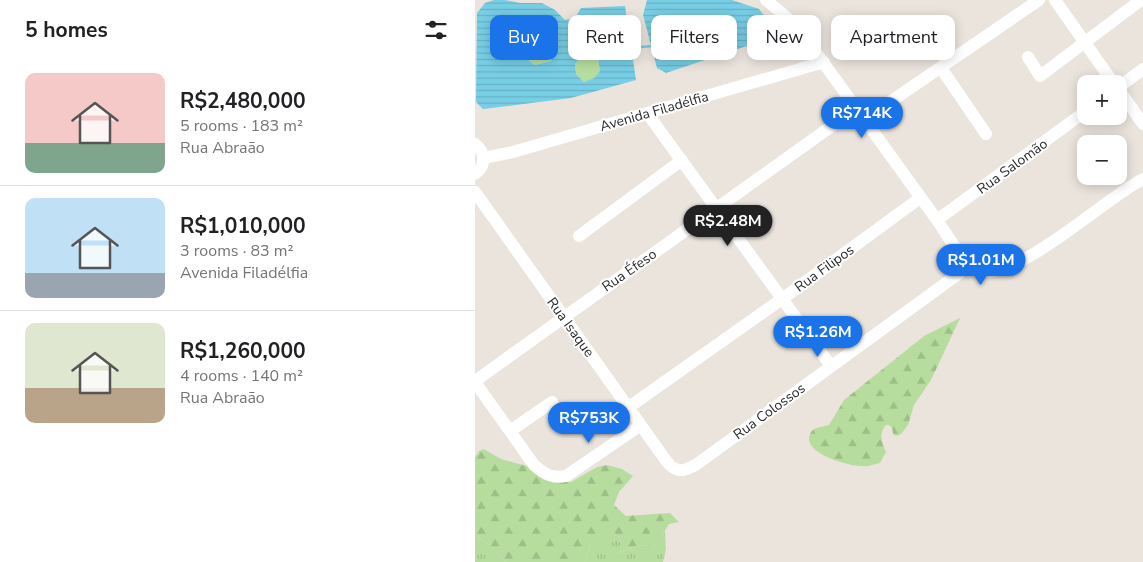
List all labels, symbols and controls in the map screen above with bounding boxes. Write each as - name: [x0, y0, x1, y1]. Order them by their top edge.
- chip: Buy: [490, 15, 558, 60]
- chip: Rent: [568, 15, 641, 60]
- chip: Filters: [651, 15, 737, 60]
- chip: New: [747, 15, 821, 60]
- chip: Apartment: [831, 15, 955, 60]
- text: 5 homes: [25, 16, 108, 44]
- icon: filters: [422, 16, 450, 44]
- map controls: [1077, 75, 1127, 185]
- button: +: [1077, 75, 1127, 125]
- text: R$2,480,000: [180, 87, 306, 115]
- street label: Avenida Filadélfia: [598, 87, 711, 136]
- icon: home: [65, 93, 125, 153]
- pin: R$714K: [821, 96, 903, 139]
- text: R$714K: [832, 102, 892, 124]
- text: 5 rooms · 183 m²: [180, 115, 303, 137]
- street label: Rua Salomão: [973, 134, 1052, 199]
- button: −: [1077, 135, 1127, 185]
- text: Rua Abraão: [180, 137, 265, 159]
- pin: R$2.48M: [682, 204, 774, 247]
- text: R$2.48M: [694, 210, 762, 232]
- text: R$1,010,000: [180, 212, 306, 240]
- icon: home: [65, 218, 125, 278]
- text: 3 rooms · 83 m²: [180, 240, 293, 262]
- street label: Rua Filipos: [791, 240, 858, 296]
- pin: R$1.01M: [935, 244, 1027, 286]
- street label: Rua Éfeso: [598, 245, 661, 296]
- text: R$1.01M: [947, 249, 1015, 271]
- text: Avenida Filadélfia: [180, 262, 308, 284]
- street label: Rua Isaque: [542, 294, 599, 361]
- pin: R$1.26M: [772, 316, 864, 358]
- text: R$1.26M: [784, 321, 852, 343]
- text: R$1,260,000: [180, 337, 306, 365]
- icon: home: [65, 343, 125, 403]
- text: 4 rooms · 140 m²: [180, 365, 303, 387]
- street label: Rua Colossos: [729, 379, 809, 444]
- text: Rua Abraão: [180, 387, 265, 409]
- pin: R$753K: [548, 402, 630, 444]
- text: R$753K: [559, 407, 619, 429]

